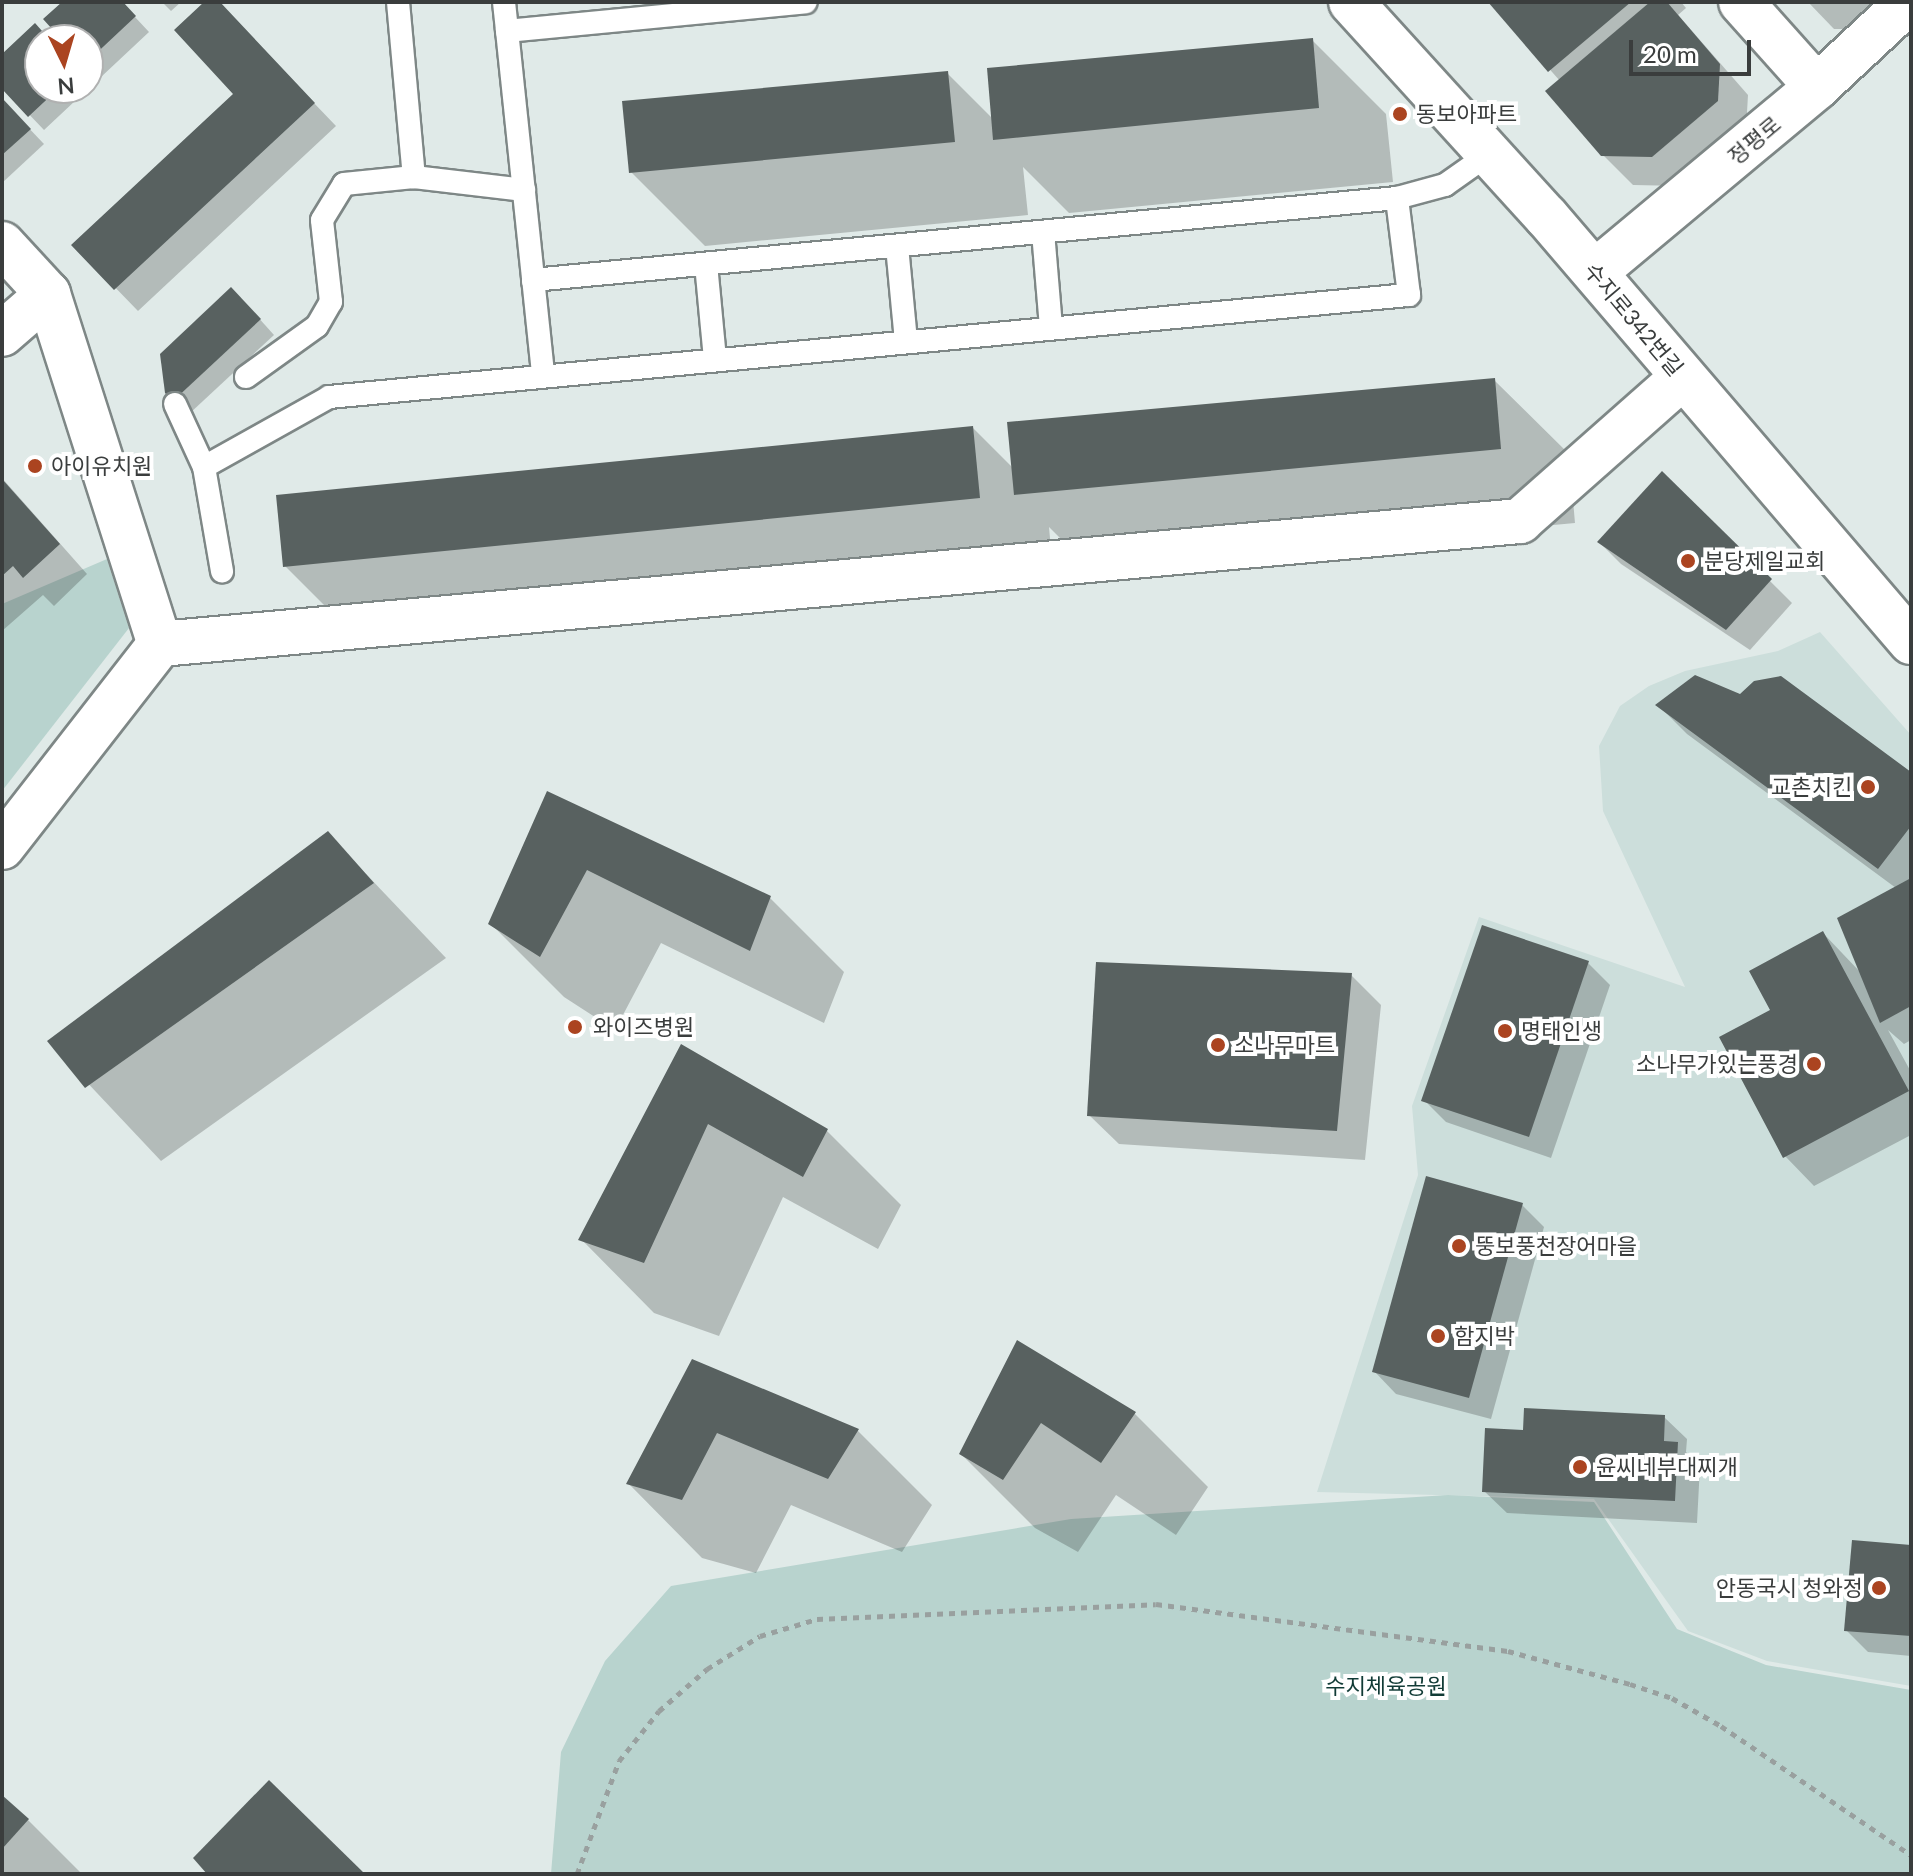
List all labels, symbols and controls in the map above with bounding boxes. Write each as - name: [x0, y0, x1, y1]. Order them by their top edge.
- north arrow: [24, 24, 104, 104]
- scale bar: [1633, 24, 1755, 74]
- text: 20 m: [1643, 39, 1697, 68]
- text: N: [56, 72, 76, 101]
- place label: 동보아파트: [1416, 101, 1517, 127]
- marker: 동보아파트: [1391, 105, 1409, 123]
- street label: 정평로: [1722, 110, 1786, 170]
- street label: 수지로342번길: [1579, 257, 1689, 381]
- place label: 아이유치원: [51, 453, 152, 479]
- marker: 아이유치원: [26, 457, 44, 475]
- place label: 분당제일교회: [1704, 548, 1825, 574]
- marker: 분당제일교회: [1679, 552, 1697, 570]
- place label: 교촌치킨: [1771, 774, 1852, 800]
- marker: 교촌치킨: [1859, 778, 1877, 796]
- place label: 와이즈병원: [593, 1014, 694, 1040]
- marker: 와이즈병원: [564, 1016, 586, 1038]
- place label: 명태인생: [1521, 1018, 1602, 1044]
- marker: 명태인생: [1496, 1022, 1514, 1040]
- place label: 소나무마트: [1234, 1032, 1335, 1058]
- marker: 소나무마트: [1209, 1036, 1227, 1054]
- place label: 소나무가있는풍경: [1636, 1051, 1798, 1077]
- marker: 소나무가있는풍경: [1805, 1055, 1823, 1073]
- place label: 뚱보풍천장어마을: [1475, 1233, 1637, 1259]
- marker: 뚱보풍천장어마을: [1450, 1237, 1468, 1255]
- place label: 함지박: [1454, 1323, 1515, 1349]
- marker: 함지박: [1429, 1327, 1447, 1345]
- place label: 윤씨네부대찌개: [1596, 1454, 1738, 1480]
- marker: 윤씨네부대찌개: [1571, 1458, 1589, 1476]
- place label: 안동국시 청와정: [1716, 1575, 1863, 1601]
- marker: 안동국시 청와정: [1870, 1579, 1888, 1597]
- park label: 수지체육공원: [1325, 1673, 1447, 1699]

